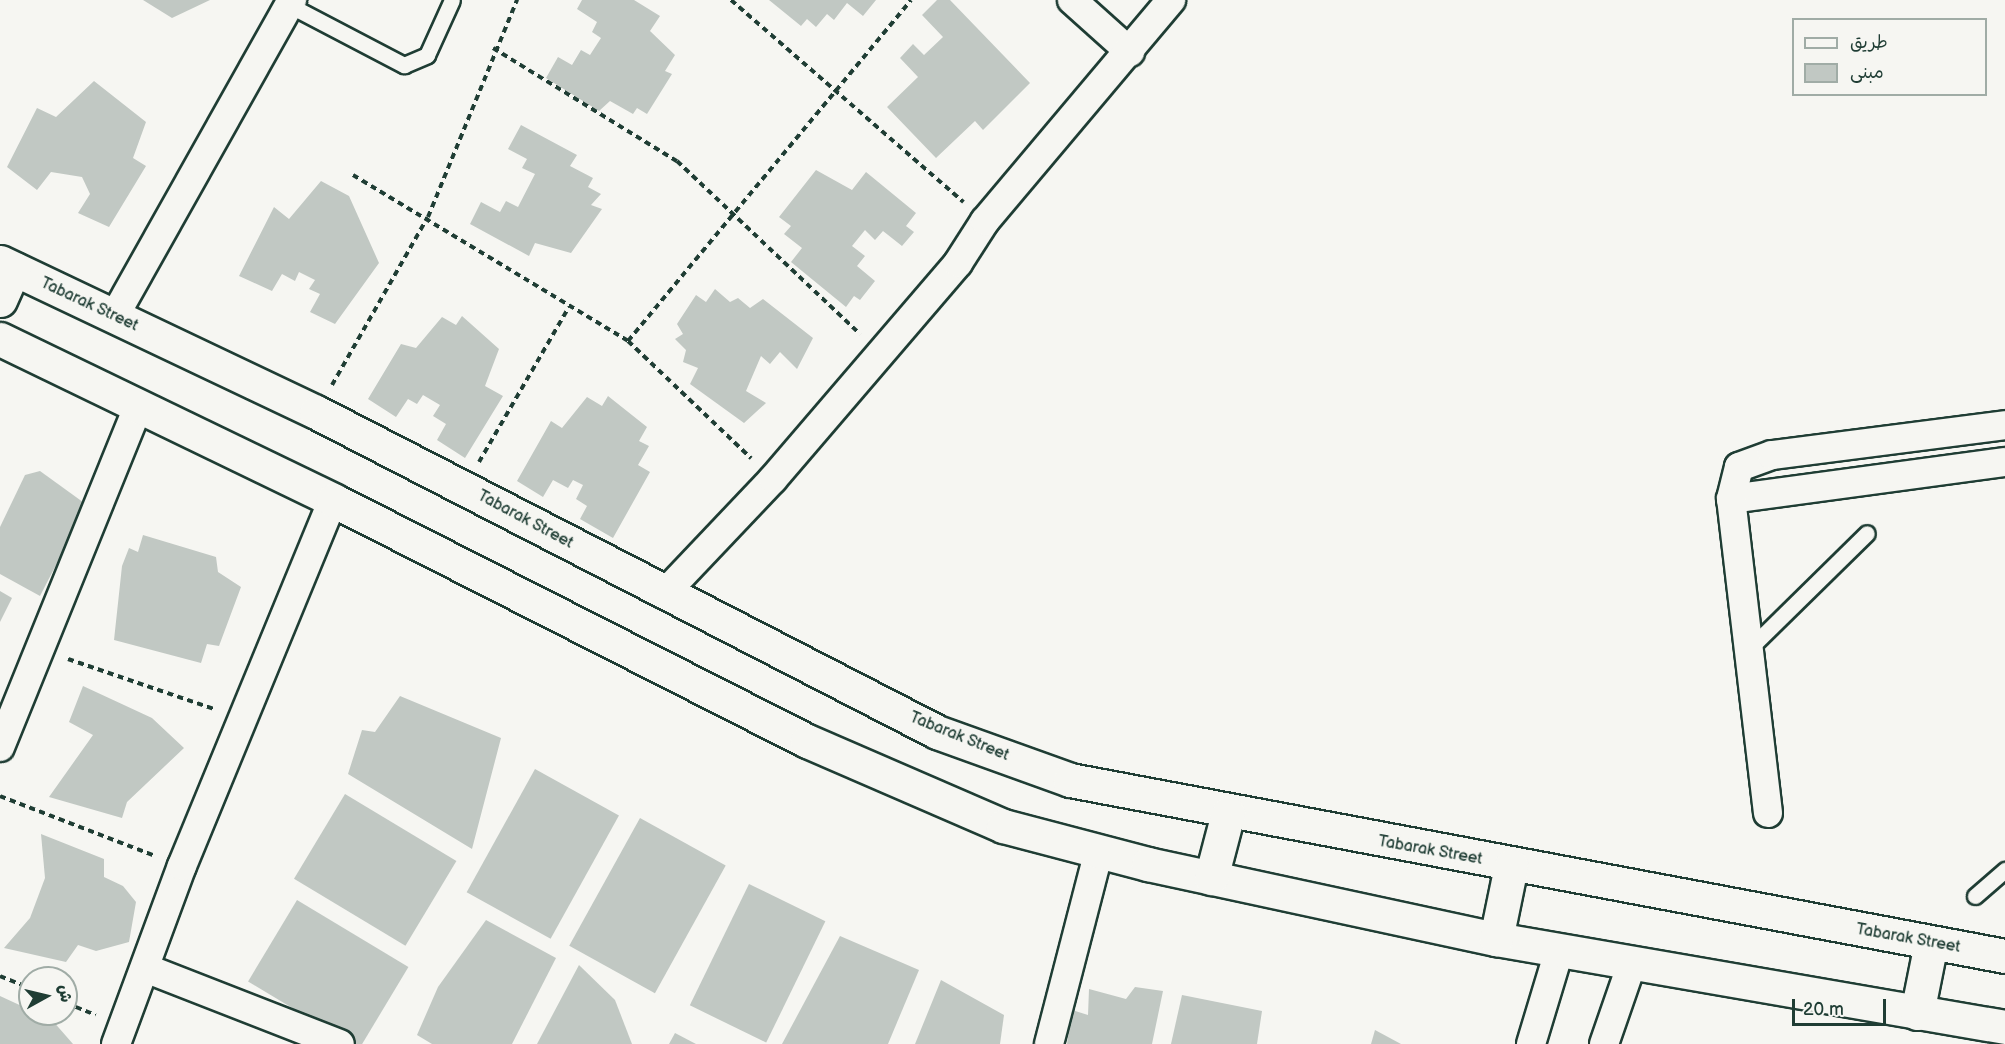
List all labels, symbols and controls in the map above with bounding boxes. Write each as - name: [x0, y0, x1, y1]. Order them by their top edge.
- legend: [1792, 18, 1987, 96]
- text: طريق: [1850, 32, 1888, 53]
- text: مبنى: [1850, 62, 1884, 83]
- street label: Tabarak Street: [37, 274, 141, 336]
- street label: Tabarak Street: [474, 487, 576, 553]
- street label: Tabarak Street: [906, 708, 1012, 766]
- street label: Tabarak Street: [1376, 832, 1484, 870]
- street label: Tabarak Street: [1854, 920, 1962, 958]
- north arrow: [18, 966, 78, 1026]
- text: ش: [54, 984, 75, 1004]
- scale bar: [1795, 987, 1890, 1025]
- text: 20 m: [1803, 999, 1844, 1020]

